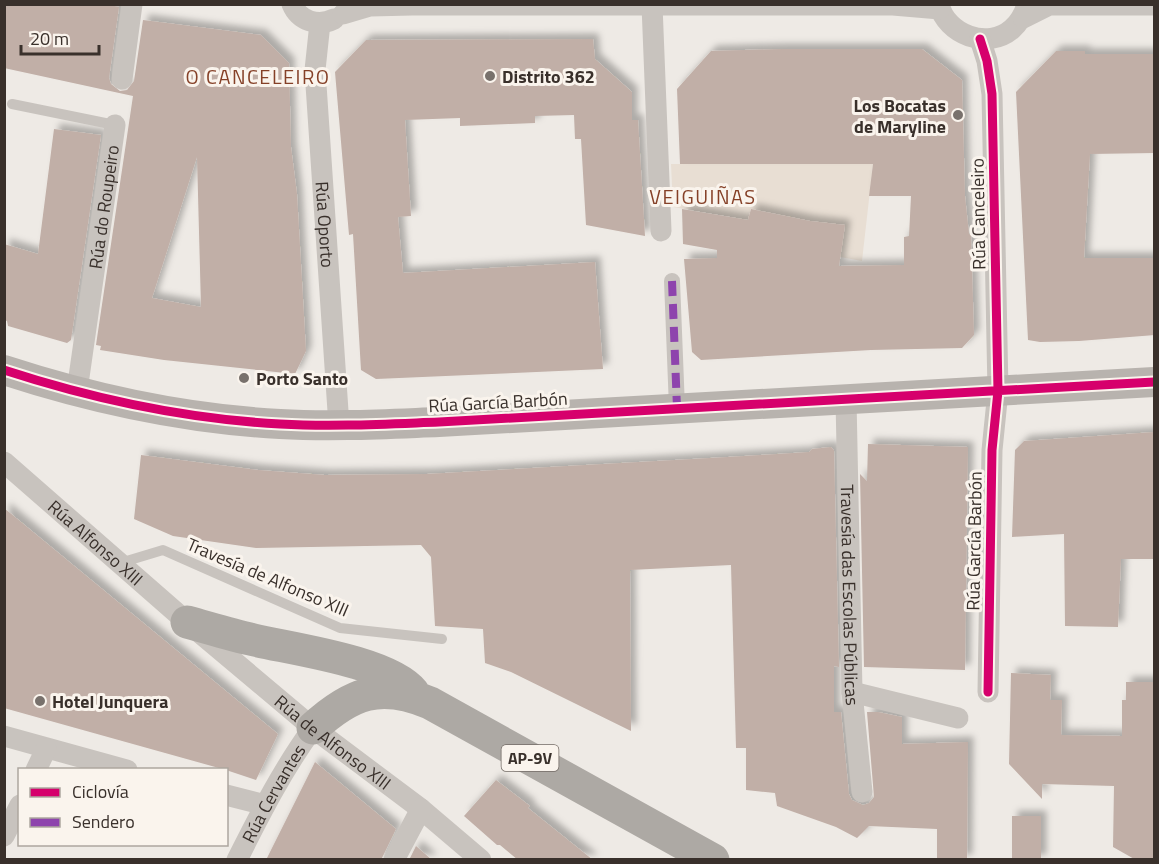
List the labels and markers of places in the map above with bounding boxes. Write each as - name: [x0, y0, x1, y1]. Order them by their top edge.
- place label: Distrito 362: [502, 63, 595, 90]
- marker: Distrito 362: [483, 69, 497, 83]
- place label: Los Bocatas de Maryline: [853, 92, 946, 140]
- marker: Los Bocatas de Maryline: [951, 108, 965, 122]
- place label: Porto Santo: [256, 365, 348, 392]
- marker: Porto Santo: [237, 371, 251, 385]
- place label: Hotel Junquera: [52, 688, 168, 715]
- marker: Hotel Junquera: [33, 694, 47, 708]

